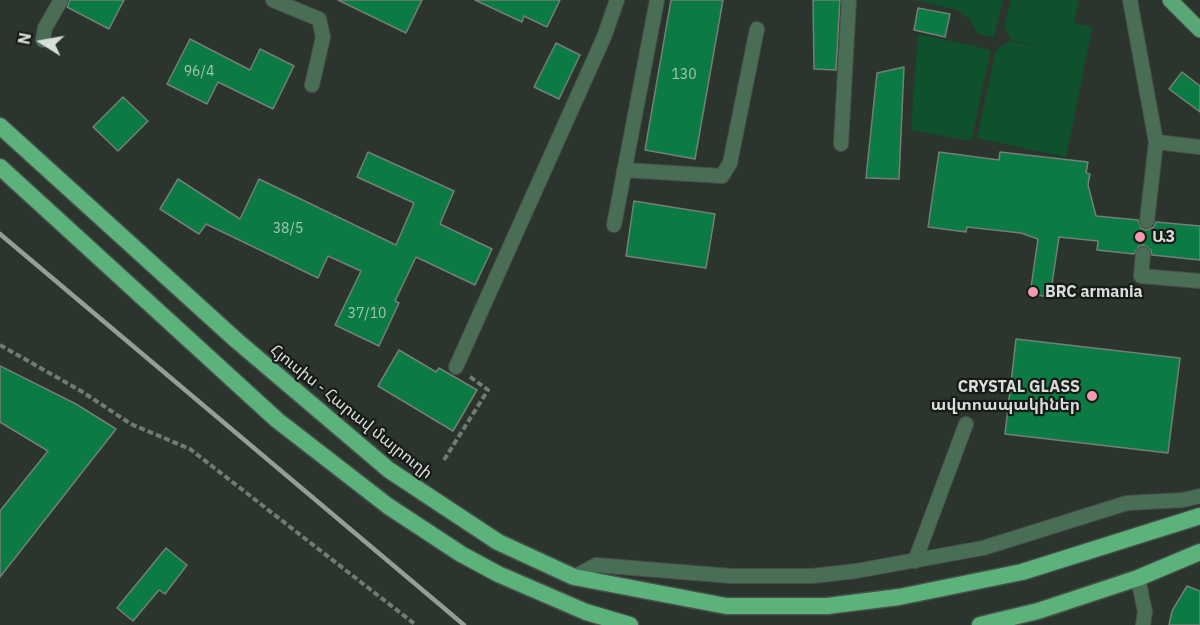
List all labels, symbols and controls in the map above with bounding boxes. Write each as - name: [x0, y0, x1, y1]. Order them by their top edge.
- north arrow: [12, 12, 72, 72]
- text: N: [13, 31, 35, 46]
- house number: 96/4: [184, 64, 214, 80]
- house number: 130: [671, 67, 697, 83]
- house number: 38/5: [273, 221, 303, 237]
- place label: Ա3: [1152, 227, 1175, 247]
- marker: Ա3: [1133, 230, 1147, 244]
- place label: BRC armania: [1045, 282, 1143, 302]
- marker: BRC armania: [1026, 285, 1040, 299]
- house number: 37/10: [348, 306, 386, 322]
- street label: Հյուսիս - Հարավ մայրուղի: [266, 341, 436, 483]
- place label: CRYSTAL GLASS ավտոապակիներ: [931, 377, 1080, 415]
- marker: CRYSTAL GLASS ավտոապակիներ: [1085, 389, 1099, 403]

